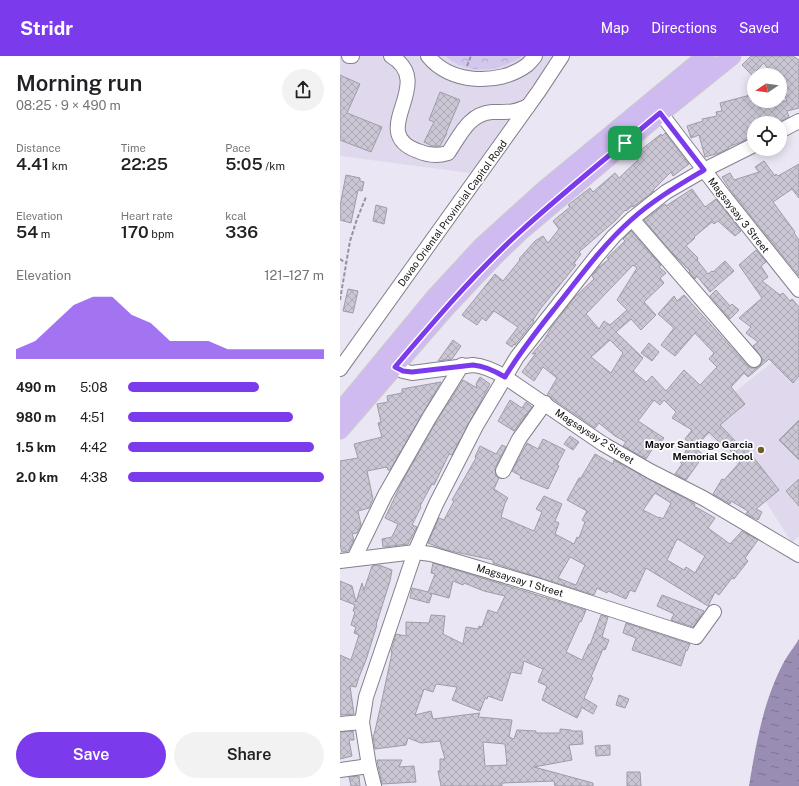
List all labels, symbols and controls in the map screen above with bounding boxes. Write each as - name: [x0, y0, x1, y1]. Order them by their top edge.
- text: Stridr: [20, 17, 73, 39]
- text: Map: [601, 20, 629, 36]
- text: Directions: [651, 20, 717, 36]
- text: Saved: [739, 20, 779, 36]
- north arrow: [747, 68, 787, 108]
- map controls: [747, 68, 787, 156]
- button: share: [282, 69, 324, 111]
- text: Morning run: [16, 70, 142, 96]
- text: 08:25 · 9 × 490 m: [16, 98, 121, 113]
- button: locate: [747, 116, 787, 156]
- pin: [608, 126, 642, 160]
- icon: arrive: [614, 132, 636, 154]
- street label: Davao Oriental Provincial Capitol Road: [395, 138, 509, 288]
- text: Distance: [16, 142, 61, 154]
- text: Time: [121, 142, 146, 154]
- text: Pace: [225, 142, 250, 154]
- text: 4.41: [16, 154, 49, 174]
- text: 22:25: [121, 154, 168, 174]
- text: 5:05: [225, 154, 263, 174]
- text: km: [49, 160, 68, 172]
- text: /km: [263, 160, 285, 172]
- street label: Magsaysay 3 Street: [706, 175, 772, 255]
- text: Elevation: [16, 210, 63, 222]
- text: Heart rate: [121, 210, 173, 222]
- text: kcal: [225, 210, 247, 222]
- text: 54: [16, 222, 38, 242]
- text: 170: [121, 222, 149, 242]
- text: 336: [225, 222, 258, 242]
- text: m: [38, 228, 50, 240]
- text: bpm: [149, 228, 174, 240]
- text: Elevation: [16, 268, 71, 283]
- text: 121–127 m: [264, 268, 324, 283]
- text: 490 m: [16, 380, 56, 395]
- text: 5:08: [80, 380, 108, 395]
- street label: Magsaysay 2 Street: [553, 406, 637, 466]
- text: 980 m: [16, 410, 56, 425]
- text: 4:51: [80, 410, 105, 425]
- place label: Mayor Santiago Garcia Memorial School: [645, 438, 753, 462]
- text: 1.5 km: [16, 440, 56, 455]
- text: 4:42: [80, 440, 107, 455]
- marker: Mayor Santiago Garcia Memorial School: [756, 445, 766, 455]
- text: 2.0 km: [16, 470, 58, 485]
- text: 4:38: [80, 470, 108, 485]
- street label: Magsaysay 1 Street: [475, 561, 565, 599]
- button: Save: [16, 732, 166, 778]
- button: Share: [174, 732, 324, 778]

